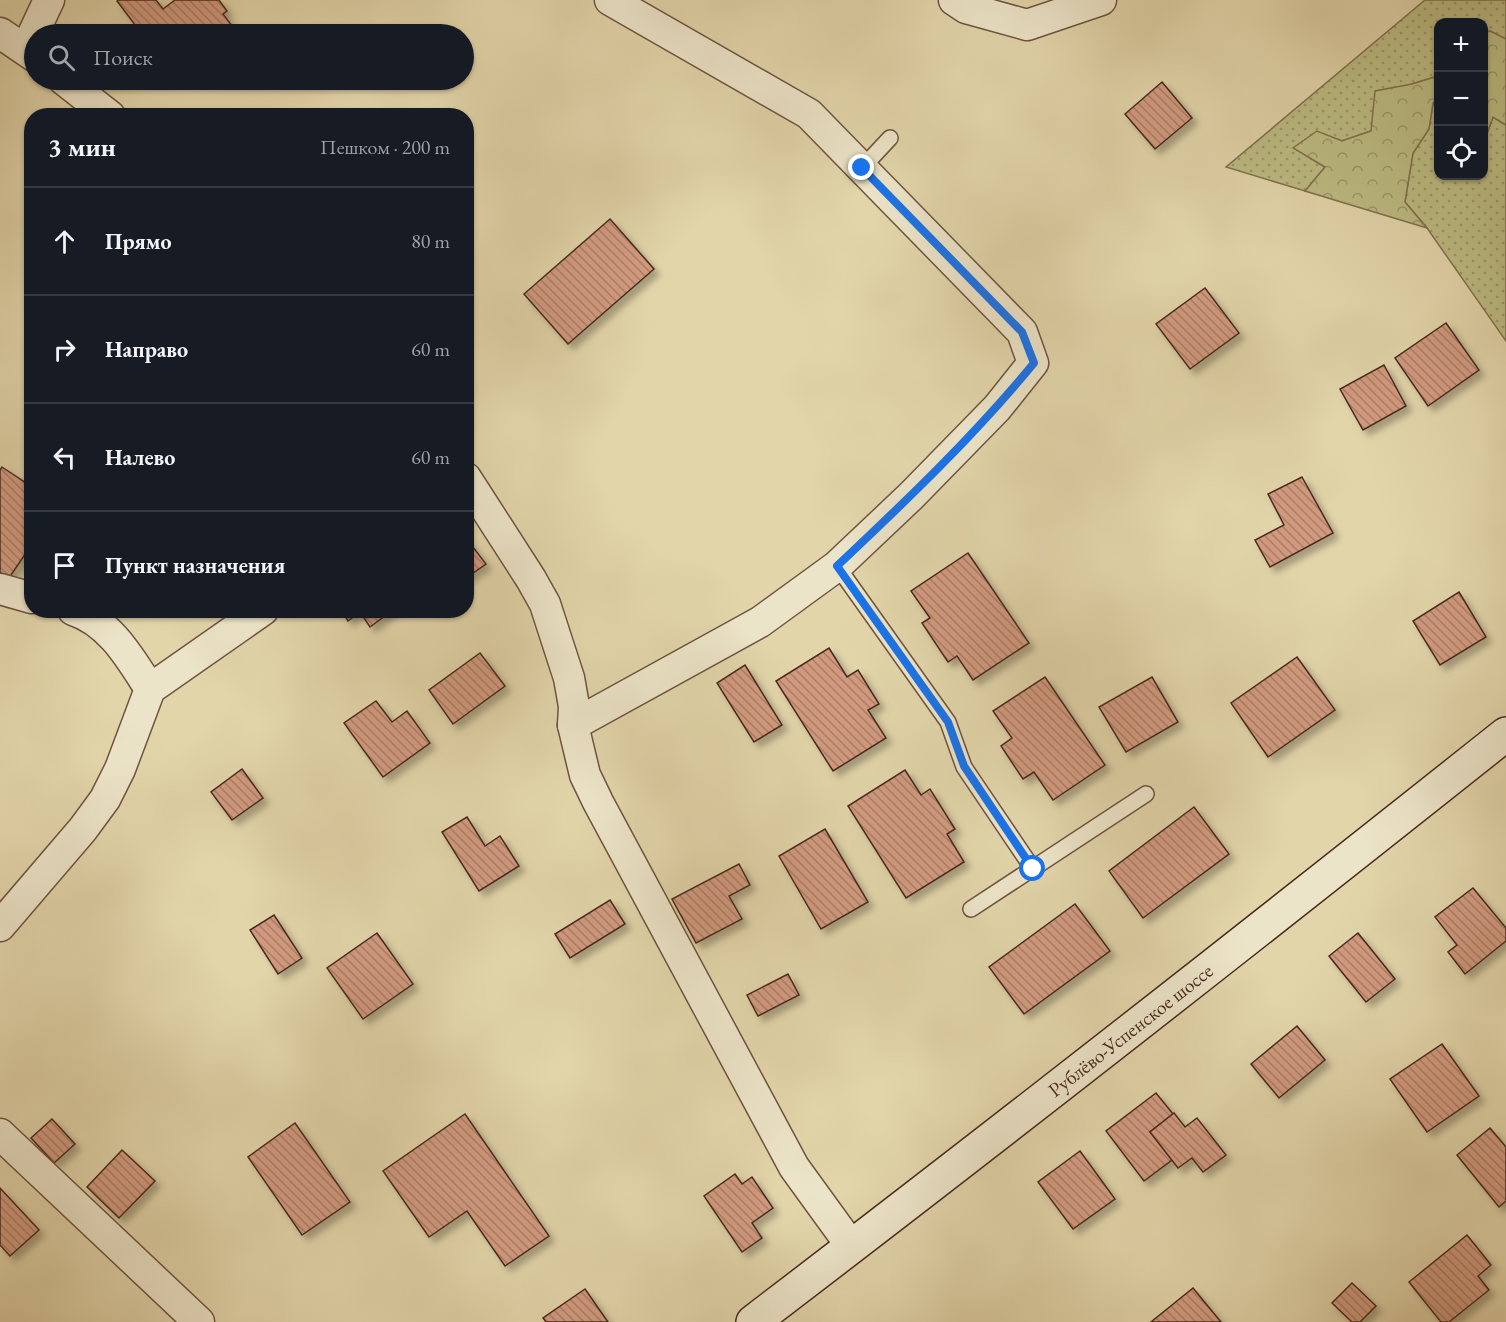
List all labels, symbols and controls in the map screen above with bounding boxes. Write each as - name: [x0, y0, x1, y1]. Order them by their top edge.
- map controls: [1434, 18, 1488, 180]
- button: +: [1434, 18, 1488, 72]
- search box: [24, 24, 474, 90]
- icon: search: [45, 41, 78, 74]
- text: Поиск: [93, 43, 153, 72]
- button: −: [1434, 72, 1488, 126]
- button: locate: [1434, 126, 1488, 180]
- text: 3 мин: [48, 130, 116, 164]
- text: Пешком · 200 m: [320, 134, 450, 160]
- route end: [848, 154, 874, 180]
- icon: ahead: [48, 225, 81, 258]
- text: Прямо: [105, 227, 172, 256]
- text: 80 m: [411, 228, 450, 254]
- icon: right: [48, 333, 81, 366]
- text: Направо: [105, 335, 188, 364]
- text: 60 m: [411, 336, 450, 362]
- icon: left: [48, 441, 81, 474]
- text: Налево: [105, 443, 175, 472]
- text: 60 m: [411, 444, 450, 470]
- icon: arrive: [48, 549, 81, 582]
- text: Пункт назначения: [105, 551, 285, 580]
- route start: [1019, 855, 1045, 881]
- street label: Рублёво-Успенское шоссе: [1043, 958, 1218, 1103]

